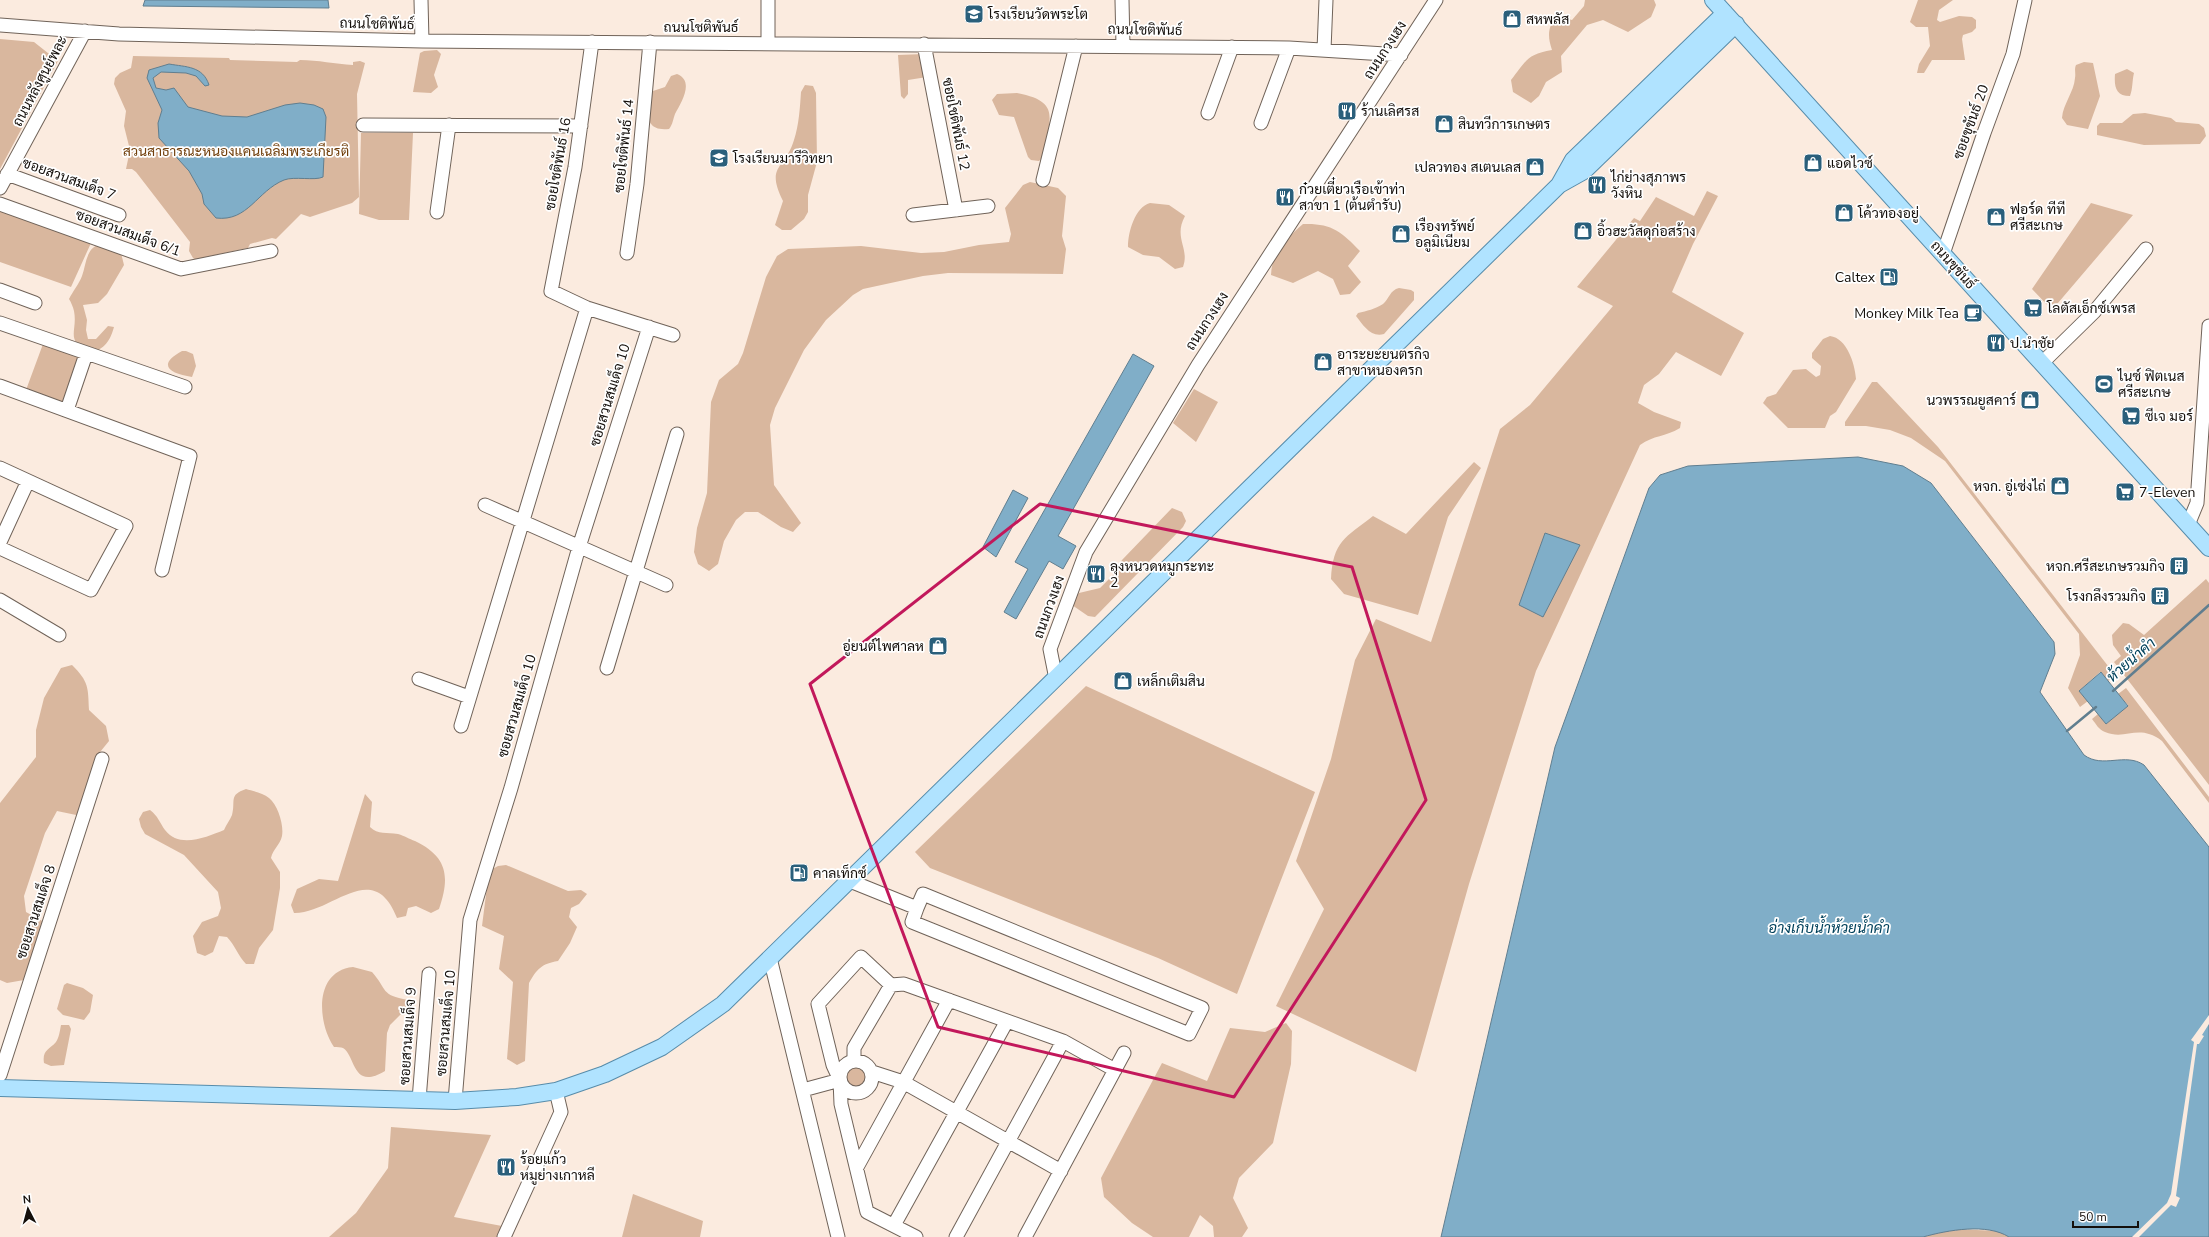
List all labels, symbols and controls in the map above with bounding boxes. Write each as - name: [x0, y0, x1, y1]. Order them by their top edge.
- school or university icon: โรงเรียนวัดพระโต: [963, 3, 985, 25]
- place label: โรงเรียนวัดพระโต: [987, 5, 1088, 24]
- shop icon: สหพลัส: [1501, 8, 1523, 30]
- place label: สหพลัส: [1526, 10, 1569, 29]
- street label: ถนนโชติพันธ์: [339, 14, 415, 34]
- street label: ถนนกวงเฮง: [1359, 17, 1411, 83]
- street label: ถนนโชติพันธ์: [664, 18, 739, 37]
- street label: ถนนโชติพันธ์: [1107, 20, 1183, 40]
- street label: ถนนหลังศูนย์พละ: [8, 32, 72, 130]
- street label: ซอยโชติพันธ์ 12: [938, 76, 974, 172]
- street label: ซอยขุขันธ์ 20: [1949, 82, 1993, 162]
- street label: ซอยโชติพันธ์ 14: [610, 98, 638, 194]
- restaurant icon: ร้านเลิศรส: [1336, 100, 1358, 122]
- place label: ร้านเลิศรส: [1361, 102, 1419, 121]
- shop icon: สินทวีการเกษตร: [1433, 113, 1455, 135]
- place label: สินทวีการเกษตร: [1458, 115, 1550, 134]
- street label: ซอยโชติพันธ์ 16: [540, 116, 576, 212]
- park label: สวนสาธารณะหนองแคนเฉลิมพระเกียรติ: [123, 142, 349, 161]
- school or university icon: โรงเรียนมารีวิทยา: [708, 147, 730, 169]
- place label: โรงเรียนมารีวิทยา: [732, 149, 833, 168]
- shop icon: แอดไวซ์: [1802, 152, 1824, 174]
- street label: ซอยสวนสมเด็จ 7: [20, 153, 118, 205]
- place label: แอดไวซ์: [1827, 154, 1873, 173]
- shop icon: เปลวทอง สเตนเลส: [1524, 156, 1546, 178]
- place label: เปลวทอง สเตนเลส: [1414, 158, 1521, 177]
- place label: ไก่ย่างสุภาพร วังหิน: [1610, 168, 1686, 203]
- restaurant icon: ไก่ย่างสุภาพร วังหิน: [1586, 174, 1608, 196]
- place label: ก๋วยเตี๋ยวเรือเข้าท่า สาขา 1 (ต้นตำรับ): [1299, 177, 1405, 215]
- restaurant icon: ก๋วยเตี๋ยวเรือเข้าท่า สาขา 1 (ต้นตำรับ): [1274, 186, 1296, 208]
- place label: ฟอร์ด ทีที ศรีสะเกษ: [2010, 200, 2065, 235]
- shop icon: โค้วทองอยู่: [1833, 202, 1855, 224]
- place label: โค้วทองอยู่: [1857, 204, 1919, 223]
- street label: ซอยสวนสมเด็จ 6/1: [73, 205, 183, 261]
- shop icon: ฟอร์ด ทีที ศรีสะเกษ: [1985, 206, 2007, 228]
- place label: เรืองทรัพย์ อลูมิเนียม: [1415, 217, 1475, 252]
- place label: อิ้วฮะวัสดุก่อสร้าง: [1597, 219, 1696, 241]
- shop icon: อิ้วฮะวัสดุก่อสร้าง: [1572, 220, 1594, 242]
- shop icon: เรืองทรัพย์ อลูมิเนียม: [1390, 223, 1412, 245]
- street label: ถนนขุขันธ์: [1926, 237, 1980, 294]
- fuel station icon: Caltex: [1878, 266, 1900, 288]
- place label: Caltex: [1835, 268, 1876, 287]
- street label: ถนนกวงเฮง: [1181, 288, 1233, 354]
- supermarket icon: โลตัสเอ็กซ์เพรส: [2022, 297, 2044, 319]
- place label: โลตัสเอ็กซ์เพรส: [2046, 299, 2136, 318]
- cafe icon: Monkey Milk Tea: [1962, 302, 1984, 324]
- place label: Monkey Milk Tea: [1854, 304, 1959, 323]
- restaurant icon: ป.นำชัย: [1985, 332, 2007, 354]
- place label: ป.นำชัย: [2010, 334, 2055, 353]
- street label: ซอยสวนสมเด็จ 10: [585, 341, 635, 449]
- place label: อาระยะยนตรกิจ สาขาหนองครก: [1337, 345, 1430, 380]
- shop icon: อาระยะยนตรกิจ สาขาหนองครก: [1312, 351, 1334, 373]
- place label: ไนซ์ ฟิตเนส ศรีสะเกษ: [2117, 367, 2185, 402]
- sports icon: ไนซ์ ฟิตเนส ศรีสะเกษ: [2093, 373, 2115, 395]
- shop icon: นวพรรณยูสคาร์: [2019, 389, 2041, 411]
- place label: นวพรรณยูสคาร์: [1927, 391, 2016, 410]
- supermarket icon: ซีเจ มอร์: [2120, 405, 2142, 427]
- place label: ซีเจ มอร์: [2145, 407, 2193, 426]
- shop icon: หจก. อู่เซ่งไถ่: [2049, 475, 2071, 497]
- place label: หจก. อู่เซ่งไถ่: [1973, 477, 2046, 496]
- supermarket icon: 7-Eleven: [2114, 481, 2136, 503]
- place label: 7-Eleven: [2139, 483, 2195, 502]
- building icon: หจก.ศรีสะเกษรวมกิจ: [2168, 555, 2190, 577]
- place label: ลุงหนวดหมูกระทะ 2: [1110, 557, 1214, 592]
- place label: หจก.ศรีสะเกษรวมกิจ: [2046, 557, 2165, 576]
- restaurant icon: ลุงหนวดหมูกระทะ 2: [1085, 563, 1107, 585]
- street label: ถนนกวงเฮง: [1029, 573, 1069, 641]
- building icon: โรงกลึงรวมกิจ: [2149, 585, 2171, 607]
- place label: โรงกลึงรวมกิจ: [2066, 587, 2146, 606]
- water label: ห้วยน้ำคำ: [2100, 631, 2160, 687]
- shop icon: อู่ยนต์ไพศาลห: [927, 635, 949, 657]
- place label: อู่ยนต์ไพศาลห: [843, 637, 924, 656]
- street label: ซอยสวนสมเด็จ 10: [493, 652, 541, 760]
- shop icon: เหล็กเติมสิน: [1112, 670, 1134, 692]
- place label: เหล็กเติมสิน: [1137, 672, 1205, 691]
- street label: ซอยสวนสมเด็จ 8: [12, 862, 60, 962]
- fuel station icon: คาลเท็กซ์: [788, 862, 810, 884]
- place label: คาลเท็กซ์: [813, 864, 867, 883]
- water label: อ่างเก็บน้ำห้วยน้ำคำ: [1768, 915, 1890, 938]
- street label: ซอยสวนสมเด็จ 10: [432, 969, 460, 1077]
- street label: ซอยสวนสมเด็จ 9: [395, 986, 421, 1086]
- place label: ร้อยแก้ว หมูย่างเกาหลี: [520, 1150, 595, 1185]
- restaurant icon: ร้อยแก้ว หมูย่างเกาหลี: [495, 1156, 517, 1178]
- north arrow: [8, 1189, 48, 1229]
- text: N: [22, 1192, 32, 1207]
- scale bar: [2073, 1203, 2138, 1229]
- text: 50 m: [2079, 1209, 2107, 1225]

